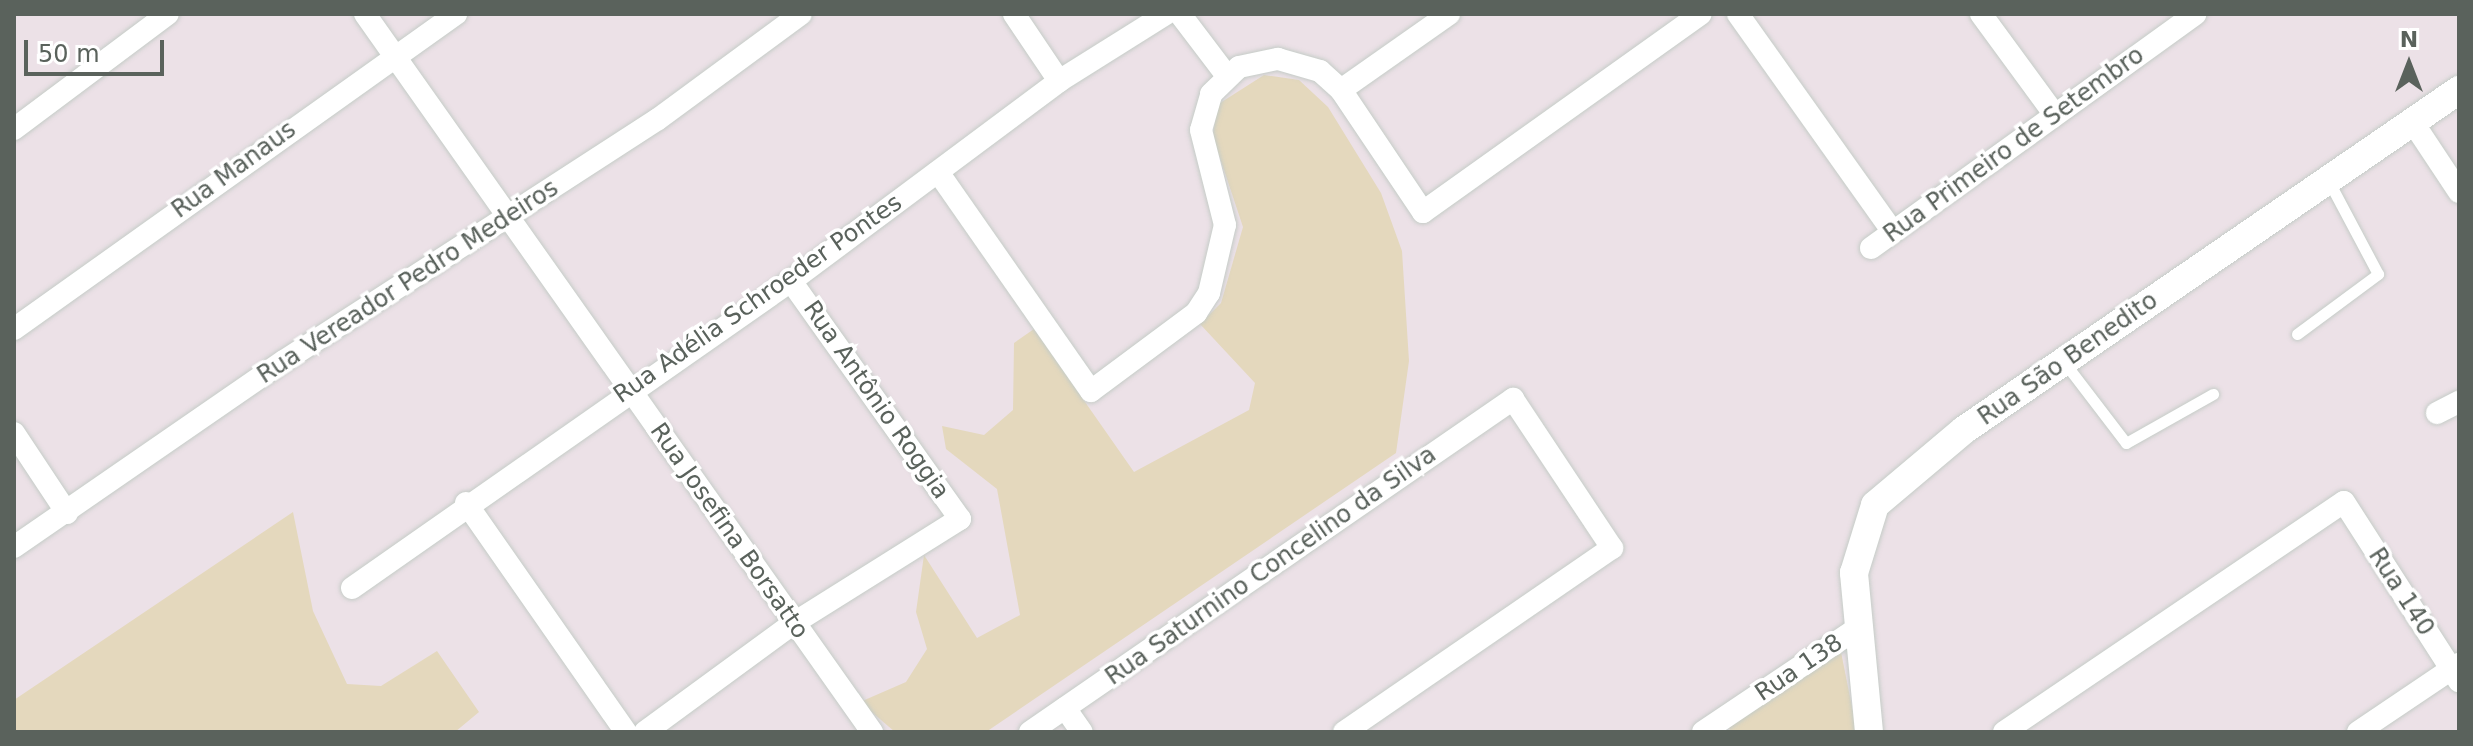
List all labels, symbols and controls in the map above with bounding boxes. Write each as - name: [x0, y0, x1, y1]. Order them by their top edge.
- scale bar: [28, 24, 168, 74]
- north arrow: [2369, 24, 2449, 104]
- text: N: [2400, 27, 2418, 52]
- text: 50 m: [38, 40, 100, 68]
- street label: Rua Primeiro de Setembro: [1878, 41, 2150, 249]
- street label: Rua Manaus: [166, 115, 302, 225]
- street label: Rua Vereador Pedro Medeiros: [252, 174, 564, 390]
- street label: Rua Adélia Schroeder Pontes: [608, 188, 908, 410]
- street label: Rua São Benedito: [1973, 286, 2163, 432]
- street label: Rua Antônio Roggia: [797, 295, 955, 505]
- street label: Rua Josefina Borsatto: [644, 418, 814, 644]
- street label: Rua Saturnino Concelino da Silva: [1100, 440, 1442, 692]
- street label: Rua 140: [2362, 543, 2440, 641]
- street label: Rua 138: [1750, 628, 1848, 708]

